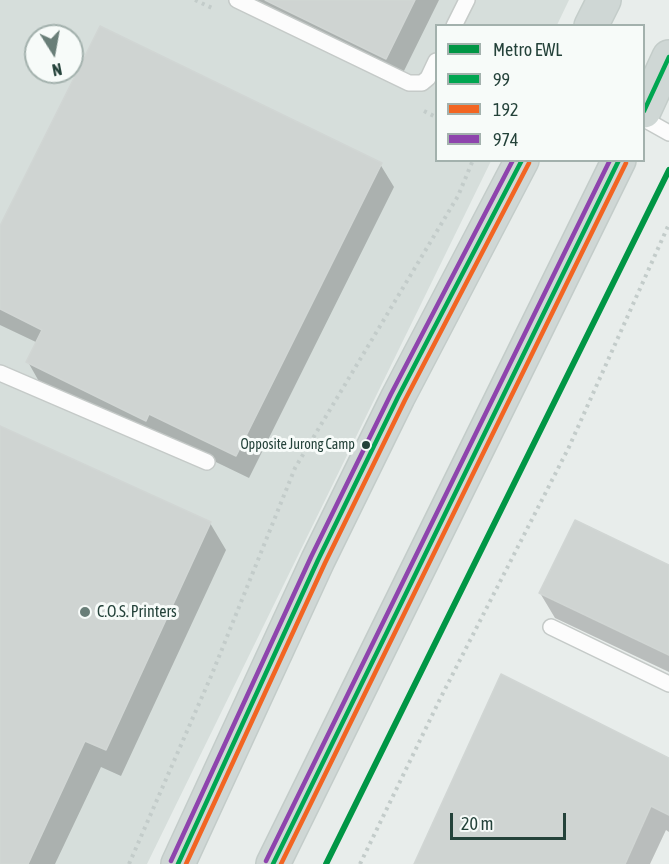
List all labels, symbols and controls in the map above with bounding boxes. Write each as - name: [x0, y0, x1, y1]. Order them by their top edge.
- north arrow: [24, 24, 84, 84]
- legend: [435, 24, 645, 162]
- text: Metro EWL: [493, 39, 562, 60]
- text: N: [51, 60, 63, 79]
- text: 99: [493, 69, 510, 90]
- text: 192: [493, 99, 518, 120]
- text: 974: [493, 129, 518, 150]
- place label: Opposite Jurong Camp: [240, 437, 355, 453]
- marker: Opposite Jurong Camp: [360, 439, 372, 451]
- place label: C.O.S. Printers: [97, 602, 177, 622]
- marker: C.O.S. Printers: [78, 605, 92, 619]
- scale bar: [453, 801, 568, 839]
- text: 20 m: [461, 813, 493, 834]

